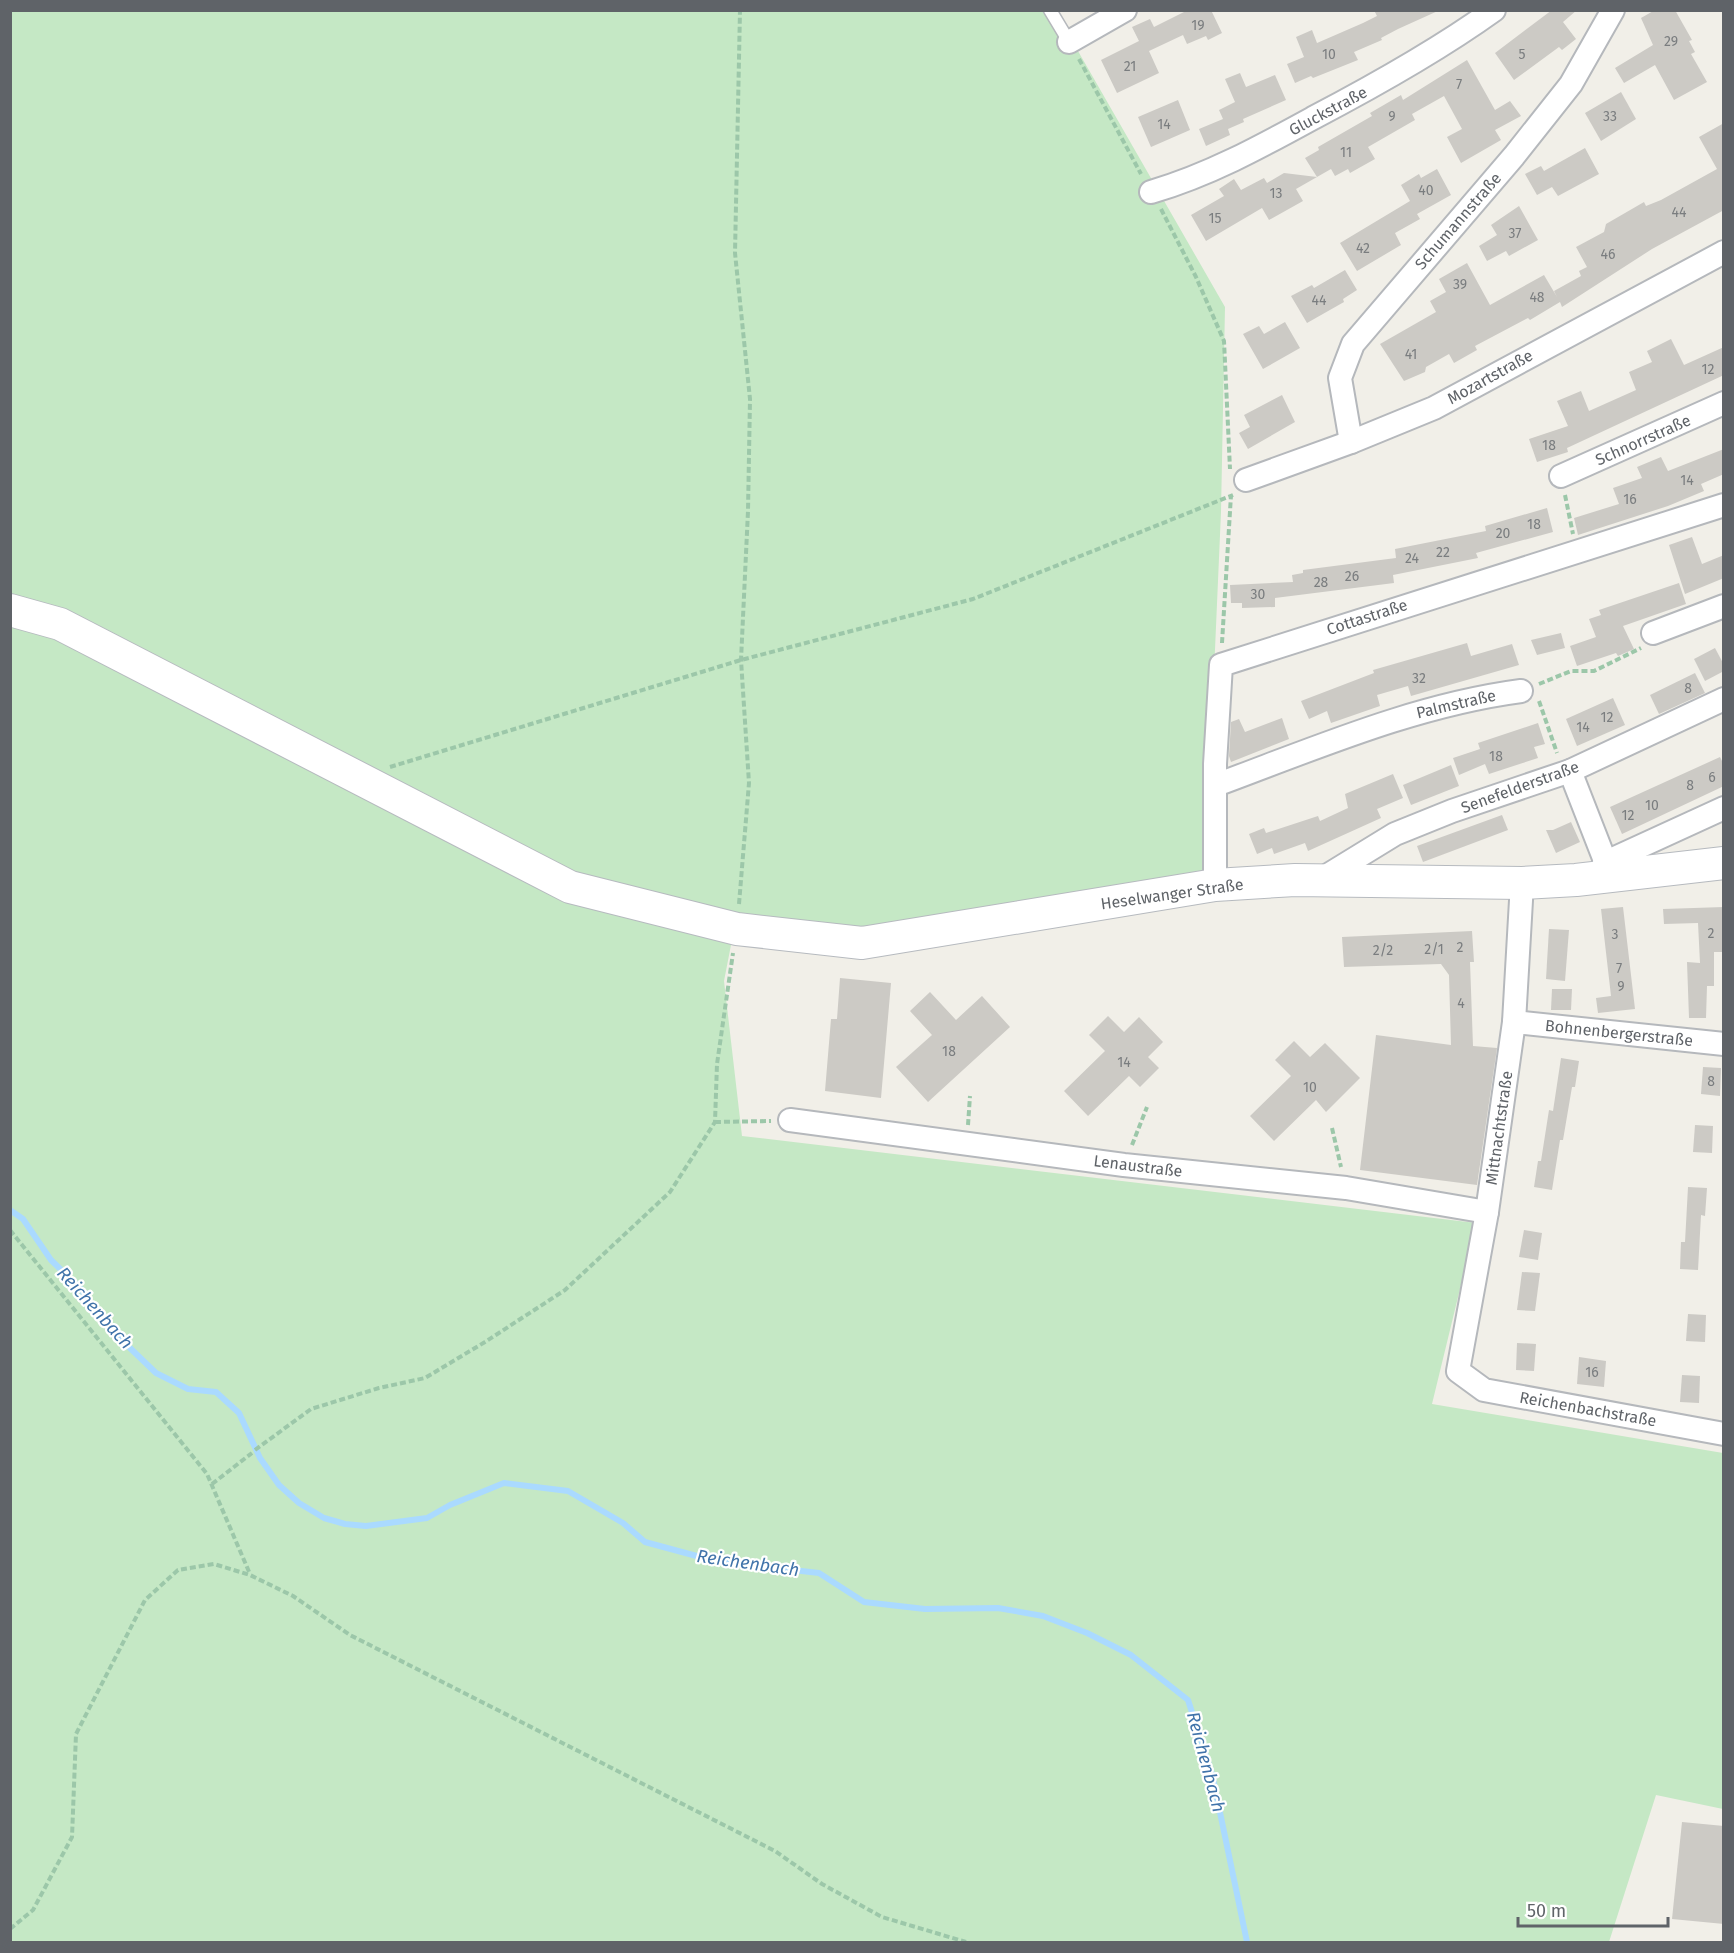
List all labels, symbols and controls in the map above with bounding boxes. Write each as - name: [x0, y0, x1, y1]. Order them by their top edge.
- house number: 19: [1191, 17, 1205, 34]
- house number: 29: [1664, 33, 1678, 50]
- house number: 10: [1322, 46, 1336, 63]
- house number: 5: [1518, 46, 1526, 63]
- house number: 21: [1124, 58, 1136, 75]
- house number: 7: [1456, 76, 1462, 93]
- street label: Gluckstraße: [1286, 83, 1370, 139]
- house number: 9: [1388, 108, 1396, 125]
- house number: 33: [1603, 108, 1617, 125]
- house number: 14: [1157, 116, 1171, 133]
- house number: 11: [1340, 144, 1352, 161]
- street label: Schumannstraße: [1411, 169, 1505, 273]
- house number: 40: [1418, 182, 1434, 199]
- house number: 13: [1269, 185, 1283, 202]
- house number: 44: [1672, 204, 1687, 221]
- house number: 15: [1208, 210, 1222, 227]
- house number: 37: [1508, 225, 1522, 242]
- house number: 42: [1356, 240, 1370, 257]
- house number: 46: [1601, 246, 1615, 263]
- house number: 39: [1453, 276, 1467, 293]
- house number: 48: [1529, 289, 1545, 306]
- house number: 44: [1312, 292, 1327, 309]
- house number: 41: [1405, 346, 1417, 363]
- street label: Mozartstraße: [1444, 346, 1536, 408]
- house number: 12: [1702, 361, 1715, 378]
- street label: Schnorrstraße: [1592, 411, 1694, 469]
- house number: 18: [1542, 437, 1556, 454]
- house number: 14: [1680, 472, 1694, 489]
- house number: 16: [1623, 491, 1637, 508]
- house number: 18: [1527, 516, 1541, 533]
- house number: 20: [1496, 525, 1511, 542]
- house number: 22: [1436, 544, 1450, 561]
- house number: 24: [1405, 550, 1420, 567]
- house number: 26: [1345, 568, 1359, 585]
- house number: 28: [1314, 574, 1329, 591]
- house number: 30: [1251, 586, 1266, 603]
- street label: Cottastraße: [1324, 595, 1410, 639]
- house number: 32: [1412, 670, 1426, 687]
- house number: 8: [1684, 680, 1692, 697]
- street label: Palmstraße: [1414, 686, 1498, 722]
- house number: 12: [1601, 709, 1614, 726]
- house number: 14: [1576, 719, 1590, 736]
- house number: 18: [1489, 748, 1503, 765]
- street label: Senefelderstraße: [1458, 757, 1582, 817]
- house number: 6: [1708, 769, 1716, 786]
- house number: 8: [1686, 777, 1694, 794]
- house number: 10: [1645, 797, 1659, 814]
- house number: 12: [1622, 807, 1635, 824]
- street label: Heselwanger Straße: [1099, 875, 1245, 913]
- house number: 2: [1708, 925, 1715, 942]
- house number: 3: [1612, 926, 1619, 943]
- house number: 2: [1457, 939, 1464, 956]
- house number: 2/1: [1424, 941, 1444, 958]
- house number: 2/2: [1373, 942, 1393, 959]
- house number: 7: [1616, 960, 1622, 977]
- house number: 9: [1617, 978, 1625, 995]
- house number: 4: [1457, 995, 1465, 1012]
- street label: Bohnenbergerstraße: [1544, 1016, 1694, 1050]
- house number: 18: [942, 1043, 956, 1060]
- house number: 14: [1117, 1054, 1131, 1071]
- street label: Mittnachtstraße: [1482, 1070, 1516, 1186]
- house number: 8: [1707, 1073, 1715, 1090]
- house number: 10: [1303, 1079, 1317, 1096]
- street label: Lenaustraße: [1092, 1151, 1184, 1181]
- water label: Reichenbach: [52, 1262, 138, 1354]
- house number: 16: [1585, 1364, 1599, 1381]
- street label: Reichenbachstraße: [1518, 1388, 1658, 1430]
- water label: Reichenbach: [695, 1545, 801, 1581]
- water label: Reichenbach: [1182, 1709, 1230, 1815]
- scale bar: [1518, 1890, 1668, 1928]
- text: 50 m: [1527, 1900, 1566, 1922]

